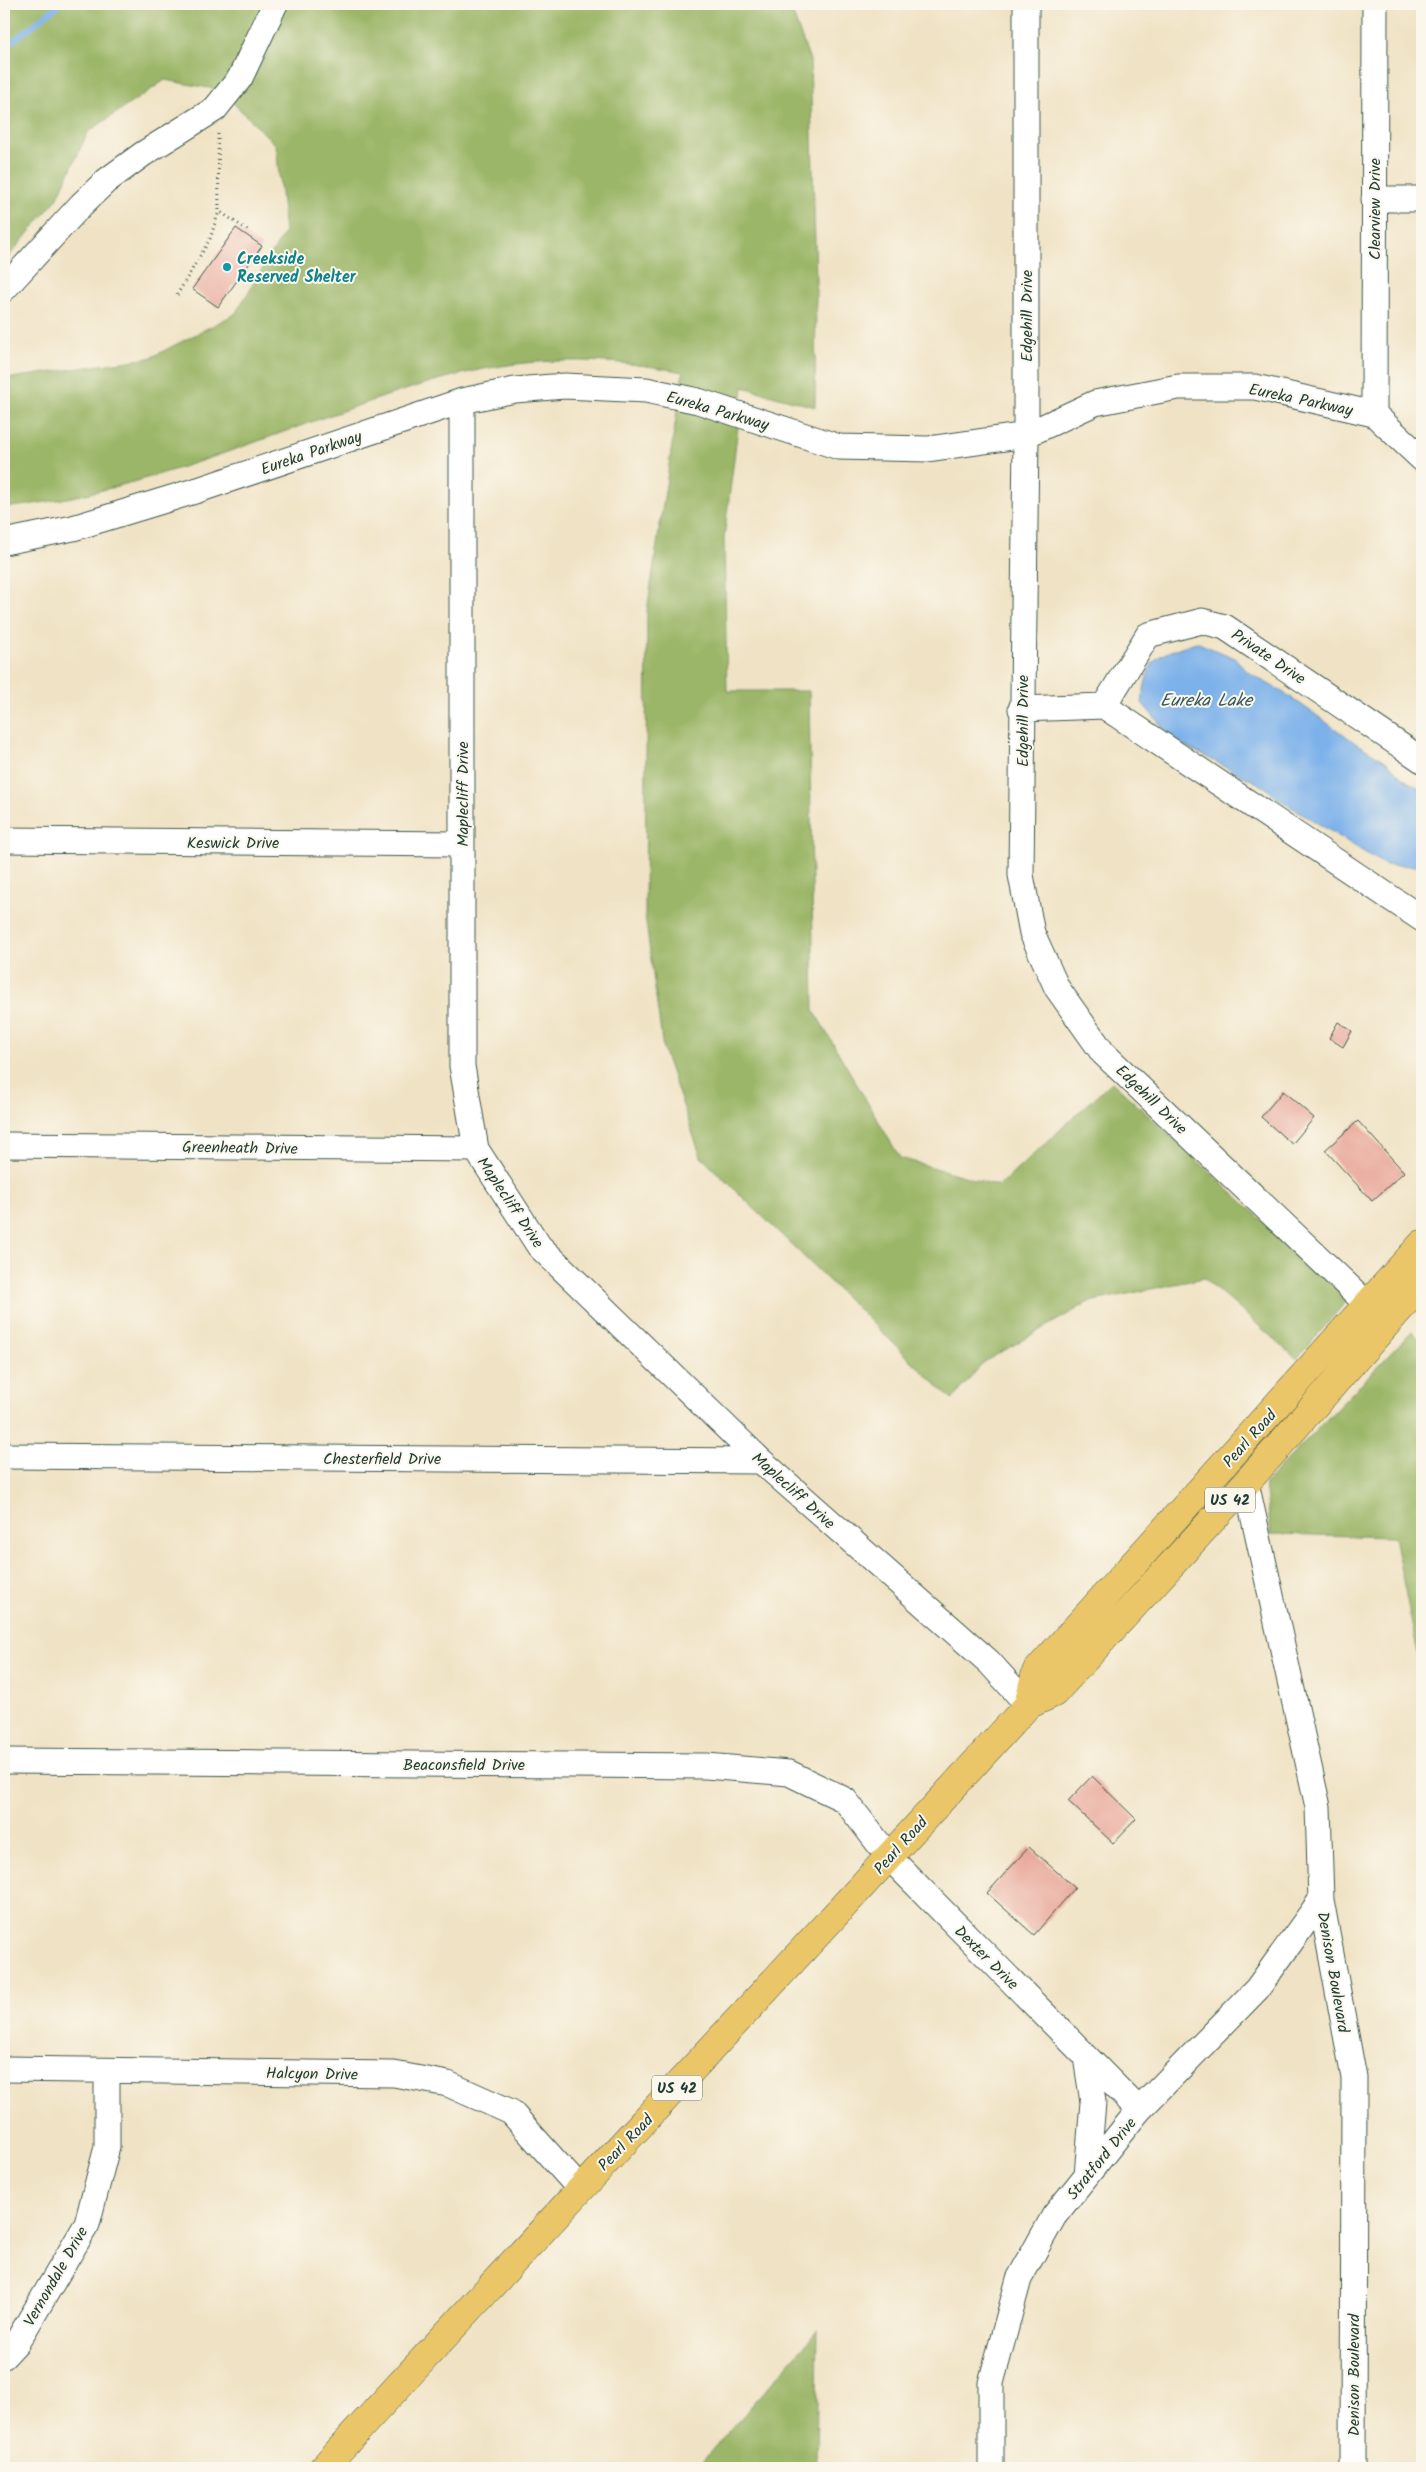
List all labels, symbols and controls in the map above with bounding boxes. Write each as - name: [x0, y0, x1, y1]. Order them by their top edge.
- street label: Clearview Drive: [1363, 158, 1388, 260]
- place label: Creekside Reserved Shelter: [237, 247, 357, 290]
- marker: Creekside Reserved Shelter: [221, 261, 233, 273]
- street label: Edgehill Drive: [1015, 270, 1040, 362]
- street label: Eureka Parkway: [1246, 377, 1355, 424]
- street label: Eureka Parkway: [663, 385, 772, 438]
- street label: Eureka Parkway: [257, 424, 366, 482]
- street label: Private Drive: [1226, 623, 1310, 691]
- street label: Edgehill Drive: [1011, 675, 1036, 767]
- water label: Eureka Lake: [1160, 687, 1254, 716]
- street label: Maplecliff Drive: [451, 741, 476, 847]
- street label: Keswick Drive: [187, 831, 279, 856]
- street label: Edgehill Drive: [1109, 1059, 1193, 1141]
- street label: Greenheath Drive: [182, 1135, 298, 1162]
- street label: Maplecliff Drive: [470, 1152, 550, 1254]
- street label: Pearl Road: [1217, 1403, 1284, 1474]
- street label: Chesterfield Drive: [323, 1447, 441, 1472]
- street label: Maplecliff Drive: [745, 1447, 841, 1536]
- road number: US 42: [1205, 1488, 1255, 1512]
- street label: Beaconsfield Drive: [403, 1753, 525, 1778]
- street label: Pearl Road: [868, 1810, 935, 1881]
- street label: Denison Boulevard: [1310, 1910, 1356, 2036]
- street label: Dexter Drive: [948, 1920, 1024, 1996]
- street label: Halcyon Drive: [266, 2061, 358, 2088]
- road number: US 42: [652, 2076, 702, 2100]
- street label: Pearl Road: [592, 2108, 660, 2177]
- street label: Stratford Drive: [1061, 2112, 1143, 2206]
- street label: Vernondale Drive: [18, 2222, 95, 2331]
- street label: Denison Boulevard: [1342, 2313, 1367, 2436]

